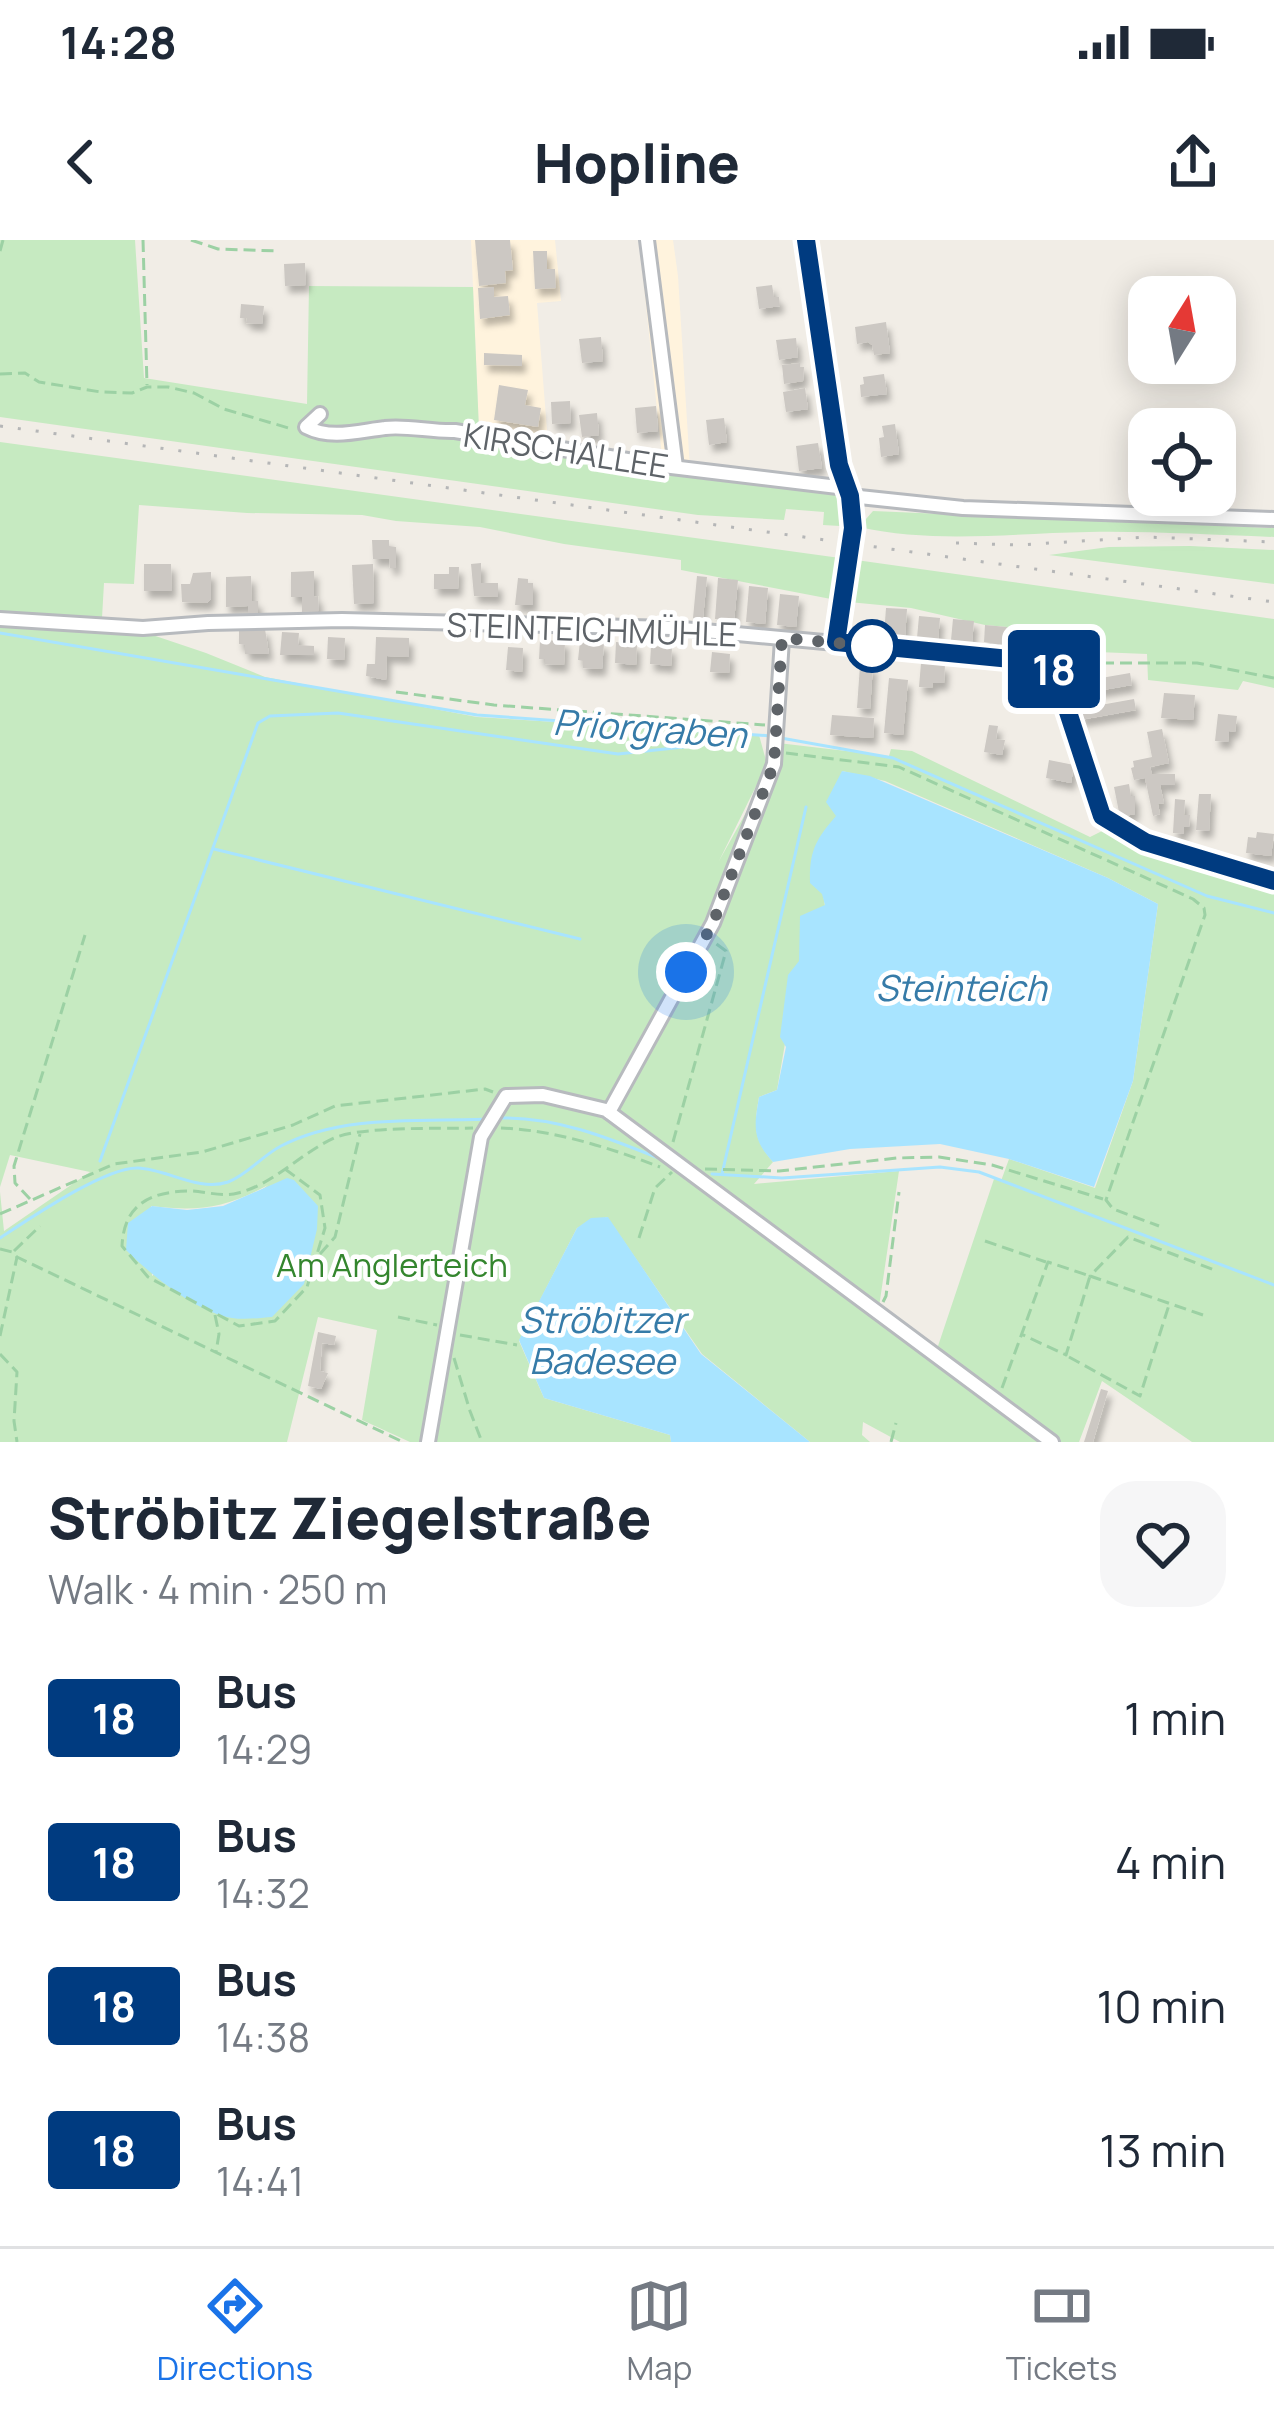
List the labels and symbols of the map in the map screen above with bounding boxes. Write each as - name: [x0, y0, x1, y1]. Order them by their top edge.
- north arrow: [1128, 276, 1236, 384]
- street label: KIRSCHALLEE: [460, 412, 672, 488]
- street label: STEINTEICHMÜHLE: [446, 601, 738, 657]
- unlabelled marker: [847, 621, 897, 671]
- line badge: 18: [1000, 630, 1108, 708]
- water label: Priorgraben: [552, 697, 750, 759]
- your location: [656, 942, 716, 1002]
- water label: Steinteich: [875, 963, 1048, 1012]
- park label: Am Anglerteich: [276, 1242, 508, 1287]
- water label: Ströbitzer Badesee: [519, 1295, 689, 1385]

